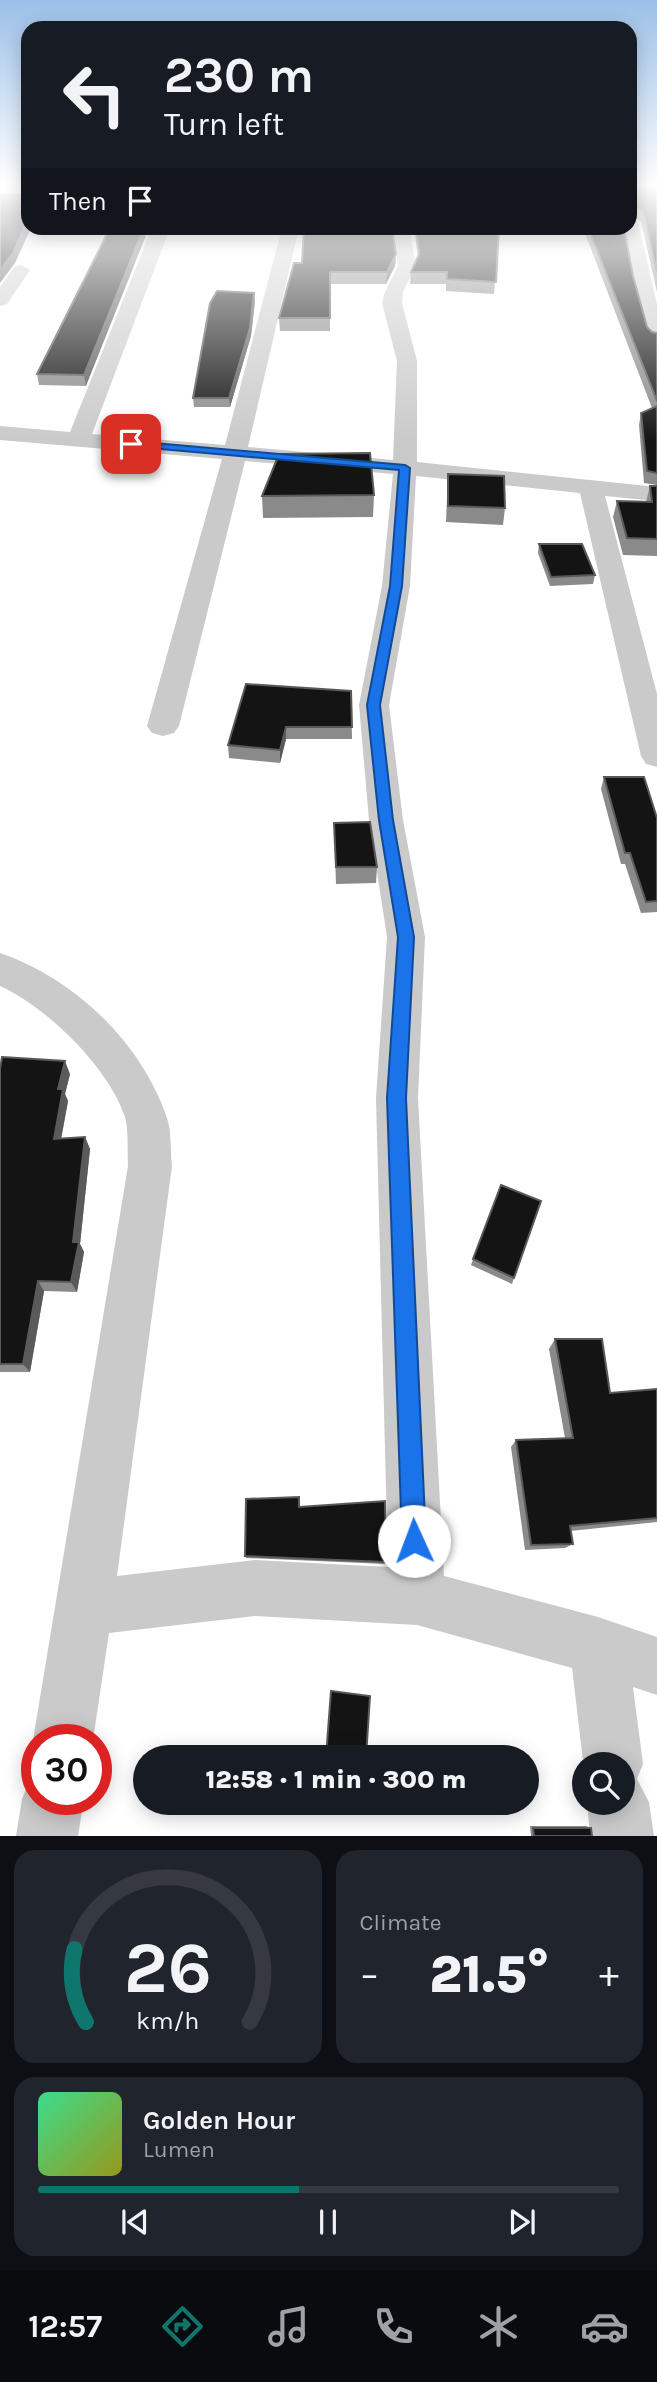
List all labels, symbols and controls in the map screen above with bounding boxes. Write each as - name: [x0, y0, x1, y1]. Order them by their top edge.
- text: 230 m: [164, 47, 314, 104]
- icon: left: [49, 49, 140, 140]
- text: Turn left: [164, 106, 284, 143]
- icon: arrive: [121, 182, 159, 220]
- text: Then: [49, 186, 107, 217]
- pin: [101, 414, 161, 474]
- icon: arrive: [112, 425, 150, 463]
- position arrow: [377, 1504, 451, 1578]
- speed limit sign: 30: [21, 1724, 112, 1815]
- map controls: [572, 1752, 635, 1815]
- button: search: [572, 1752, 635, 1815]
- text: 12:58 · 1 min · 300 m: [205, 1764, 467, 1795]
- text: Climate: [360, 1909, 442, 1936]
- text: 26: [124, 1926, 212, 2011]
- text: 21.5°: [429, 1944, 549, 2005]
- text: −: [360, 1952, 379, 1997]
- text: +: [599, 1952, 619, 1997]
- text: km/h: [136, 2006, 199, 2035]
- text: Golden Hour: [143, 2105, 295, 2136]
- text: Lumen: [143, 2136, 215, 2163]
- icon: previous: [116, 2203, 154, 2241]
- icon: pause: [309, 2203, 347, 2241]
- icon: next: [503, 2203, 541, 2241]
- icon: directions: [158, 2302, 207, 2351]
- icon: music: [264, 2302, 313, 2351]
- icon: phone: [369, 2302, 418, 2351]
- icon: climate: [474, 2302, 523, 2351]
- icon: car: [580, 2302, 629, 2351]
- text: 12:57: [28, 2308, 102, 2345]

